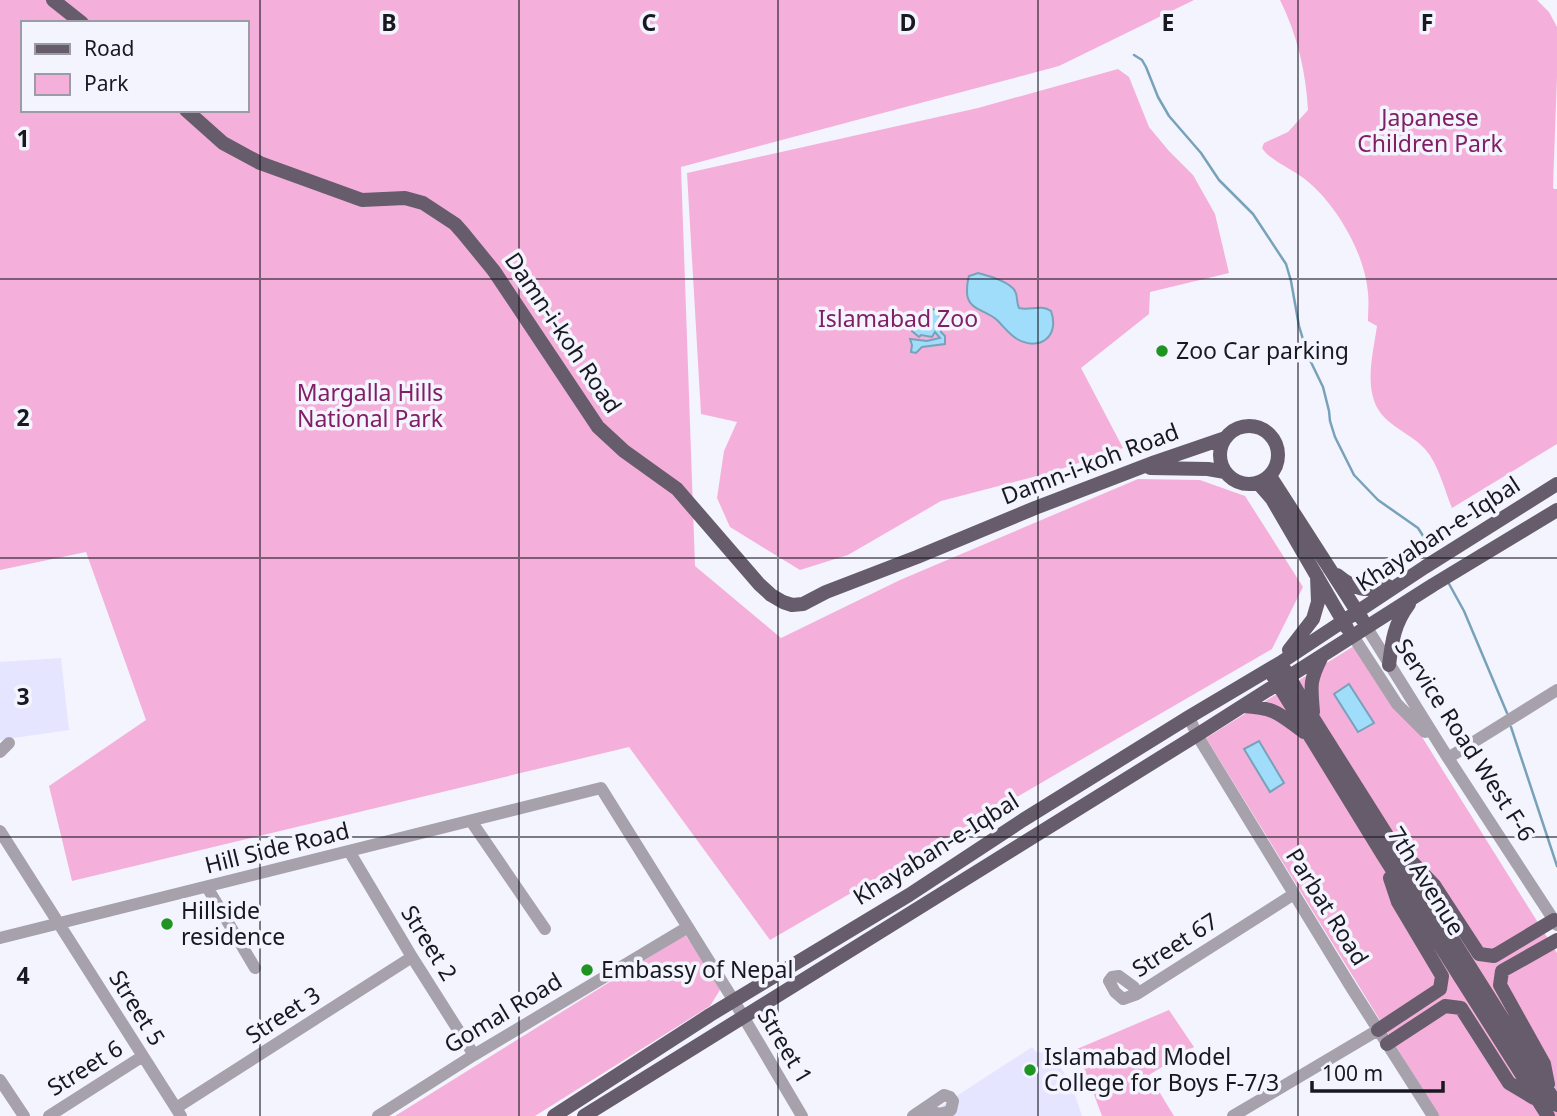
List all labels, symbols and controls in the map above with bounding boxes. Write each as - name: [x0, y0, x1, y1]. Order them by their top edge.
- text: B: [381, 6, 397, 38]
- text: C: [642, 6, 657, 38]
- text: D: [900, 6, 916, 38]
- text: E: [1162, 6, 1174, 38]
- text: F: [1421, 6, 1433, 38]
- legend: [21, 21, 248, 112]
- text: Road: [84, 34, 134, 62]
- text: Park: [84, 69, 129, 97]
- park label: Japanese Children Park: [1357, 101, 1503, 159]
- text: 1: [16, 122, 30, 154]
- street label: Damn-i-koh Road: [498, 246, 630, 419]
- park label: Islamabad Zoo: [818, 302, 978, 334]
- place label: Zoo Car parking: [1176, 334, 1349, 366]
- marker: Zoo Car parking: [1154, 343, 1170, 359]
- park label: Margalla Hills National Park: [297, 376, 444, 434]
- text: 2: [16, 401, 30, 433]
- street label: Damn-i-koh Road: [996, 414, 1183, 512]
- street label: Khayaban-e-Iqbal: [1349, 468, 1526, 598]
- street label: Service Road West F-6: [1388, 632, 1543, 847]
- text: 3: [16, 680, 30, 712]
- street label: Khayaban-e-Iqbal: [846, 784, 1025, 912]
- street label: Hill Side Road: [201, 814, 352, 880]
- street label: 7th Avenue: [1381, 820, 1473, 941]
- street label: Parbat Road: [1279, 842, 1377, 971]
- place label: Hillside residence: [181, 894, 285, 952]
- street label: Street 2: [394, 899, 466, 986]
- street label: Street 67: [1125, 904, 1224, 984]
- marker: Hillside residence: [159, 916, 175, 932]
- place label: Embassy of Nepal: [601, 953, 793, 985]
- text: 4: [16, 959, 30, 991]
- marker: Embassy of Nepal: [579, 962, 595, 978]
- street label: Street 5: [102, 964, 174, 1051]
- street label: Gomal Road: [438, 964, 567, 1060]
- street label: Street 3: [239, 978, 326, 1050]
- street label: Street 1: [751, 1002, 821, 1089]
- street label: Street 6: [41, 1031, 128, 1103]
- place label: Islamabad Model College for Boys F-7/3: [1044, 1040, 1279, 1098]
- scale bar: [1312, 1050, 1443, 1094]
- text: 100 m: [1322, 1059, 1383, 1087]
- marker: Islamabad Model College for Boys F-7/3: [1022, 1062, 1038, 1078]

